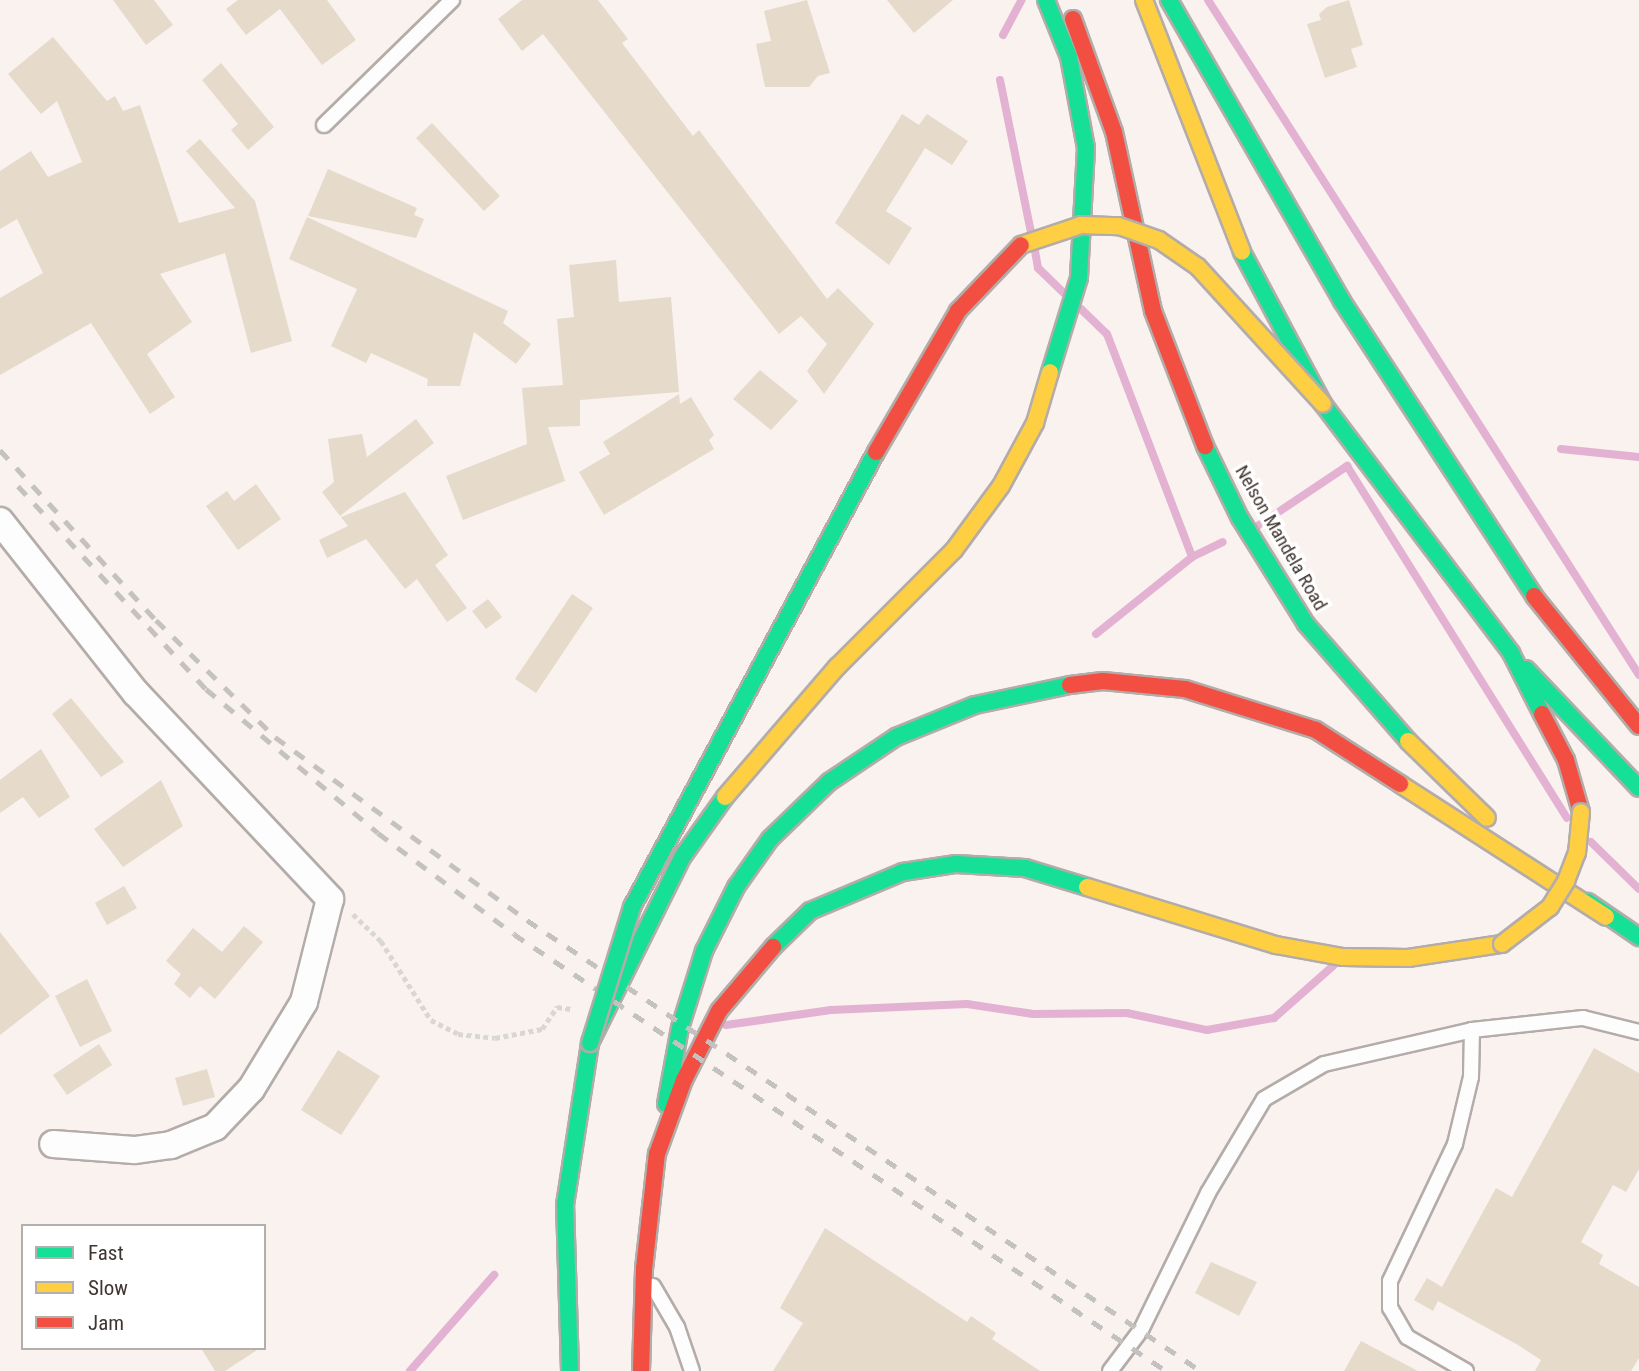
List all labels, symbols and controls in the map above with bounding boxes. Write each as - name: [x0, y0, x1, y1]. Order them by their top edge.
- street label: Nelson Mandela Road: [1230, 461, 1332, 615]
- legend: [21, 1224, 266, 1350]
- text: Fast: [88, 1241, 124, 1265]
- text: Slow: [88, 1276, 128, 1300]
- text: Jam: [88, 1311, 124, 1335]

